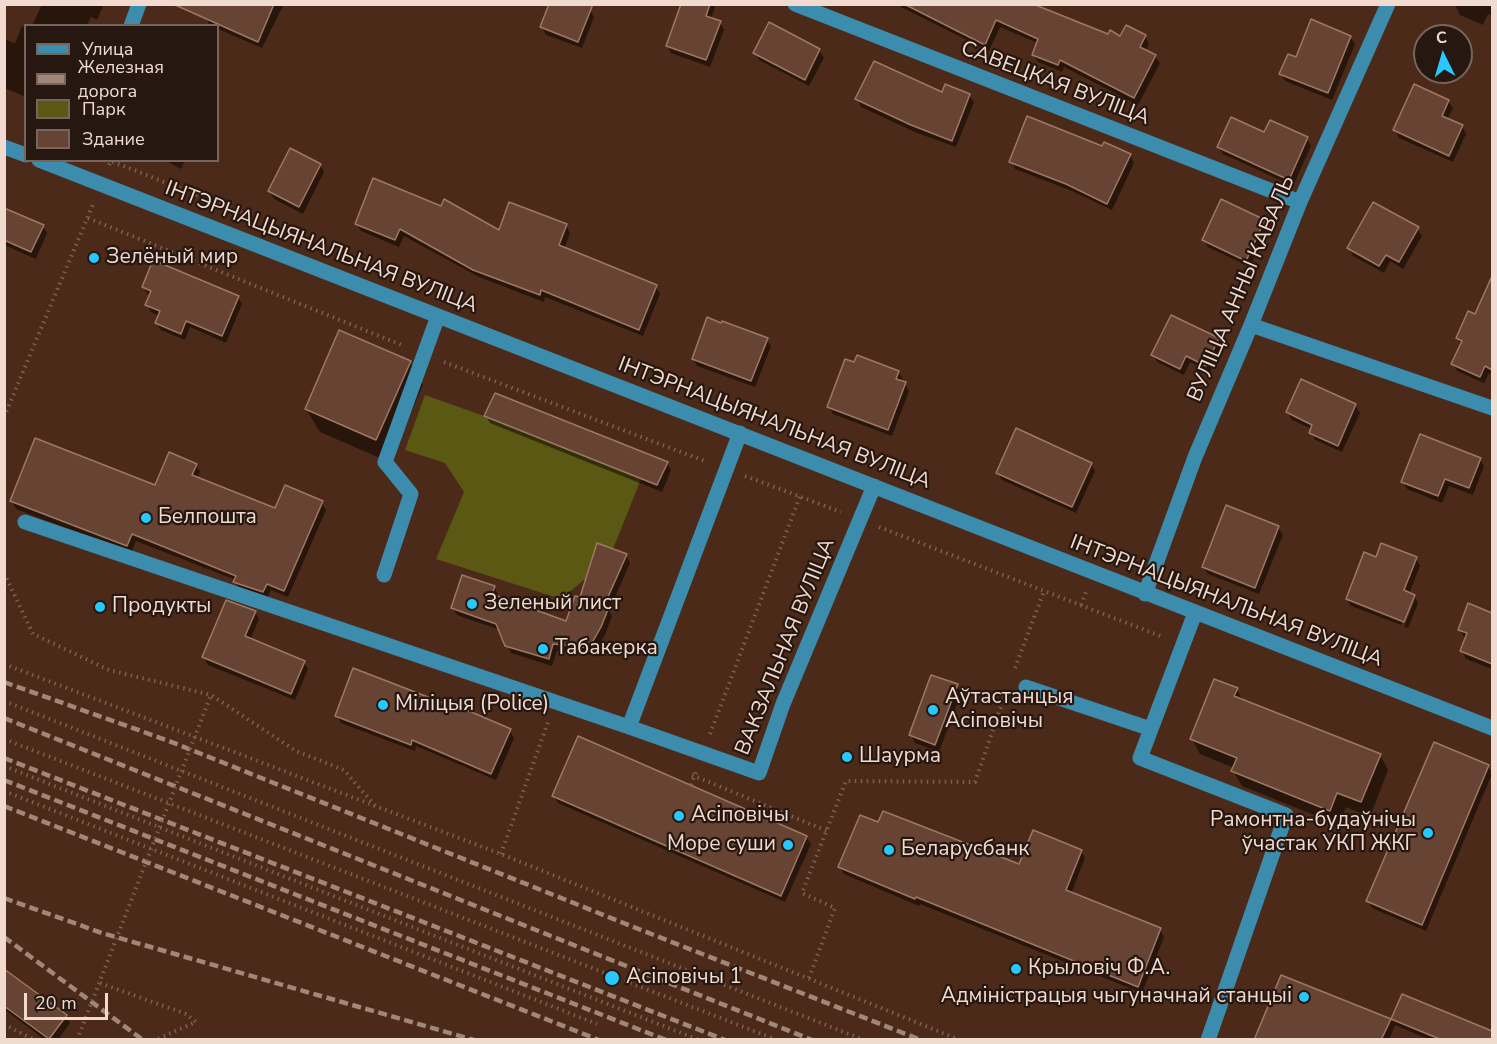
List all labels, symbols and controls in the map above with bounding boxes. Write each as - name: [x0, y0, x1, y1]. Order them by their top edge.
- legend: [24, 24, 219, 162]
- north arrow: [1413, 24, 1473, 84]
- text: С: [1435, 27, 1448, 49]
- street label: САВЕЦКАЯ ВУЛІЦА: [957, 36, 1153, 132]
- text: Улица: [82, 37, 133, 61]
- text: Железная дорога: [78, 55, 164, 103]
- text: Парк: [82, 97, 125, 121]
- text: Здание: [82, 127, 145, 151]
- street label: ВУЛІЦА АННЫ КАВАЛЬ: [1183, 172, 1301, 406]
- street label: ІНТЭРНАЦЫЯНАЛЬНАЯ ВУЛІЦА: [161, 177, 481, 319]
- place label: Зелёный мир: [106, 245, 238, 271]
- marker: Зелёный мир: [87, 251, 101, 265]
- street label: ІНТЭРНАЦЫЯНАЛЬНАЯ ВУЛІЦА: [614, 353, 934, 495]
- place label: Белпошта: [158, 505, 257, 531]
- marker: Белпошта: [139, 511, 153, 525]
- street label: ІНТЭРНАЦЫЯНАЛЬНАЯ ВУЛІЦА: [1066, 531, 1386, 673]
- street label: ВАКЗАЛЬНАЯ ВУЛІЦА: [731, 535, 841, 759]
- place label: Зеленый лист: [484, 591, 621, 617]
- place label: Продукты: [112, 594, 211, 620]
- marker: Зеленый лист: [465, 597, 479, 611]
- marker: Продукты: [93, 600, 107, 614]
- place label: Табакерка: [555, 636, 658, 662]
- marker: Табакерка: [536, 642, 550, 656]
- place label: Аўтастанцыя Асіповічы: [945, 685, 1074, 735]
- place label: Міліцыя (Police): [395, 692, 549, 718]
- marker: Міліцыя (Police): [376, 698, 390, 712]
- marker: Аўтастанцыя Асіповічы: [926, 703, 940, 717]
- place label: Шаурма: [859, 744, 941, 770]
- marker: Шаурма: [840, 750, 854, 764]
- place label: Асіповічы: [691, 803, 789, 829]
- place label: Рамонтна-будаўнічы ўчастак УКП ЖКГ: [1210, 808, 1416, 858]
- marker: Асіповічы: [672, 809, 686, 823]
- marker: Рамонтна-будаўнічы ўчастак УКП ЖКГ: [1421, 826, 1435, 840]
- place label: Море суши: [667, 832, 776, 858]
- place label: Беларусбанк: [901, 837, 1029, 863]
- marker: Море суши: [781, 838, 795, 852]
- marker: Беларусбанк: [882, 843, 896, 857]
- place label: Крыловіч Ф.А.: [1028, 956, 1170, 982]
- marker: Крыловіч Ф.А.: [1009, 962, 1023, 976]
- place label: Асіповічы 1: [626, 965, 742, 991]
- marker: Асіповічы 1: [603, 969, 621, 987]
- scale bar: [27, 981, 111, 1019]
- place label: Адміністрацыя чыгуначнай станцыі: [941, 984, 1292, 1010]
- marker: Адміністрацыя чыгуначнай станцыі: [1297, 990, 1311, 1004]
- text: 20 m: [35, 991, 77, 1015]

